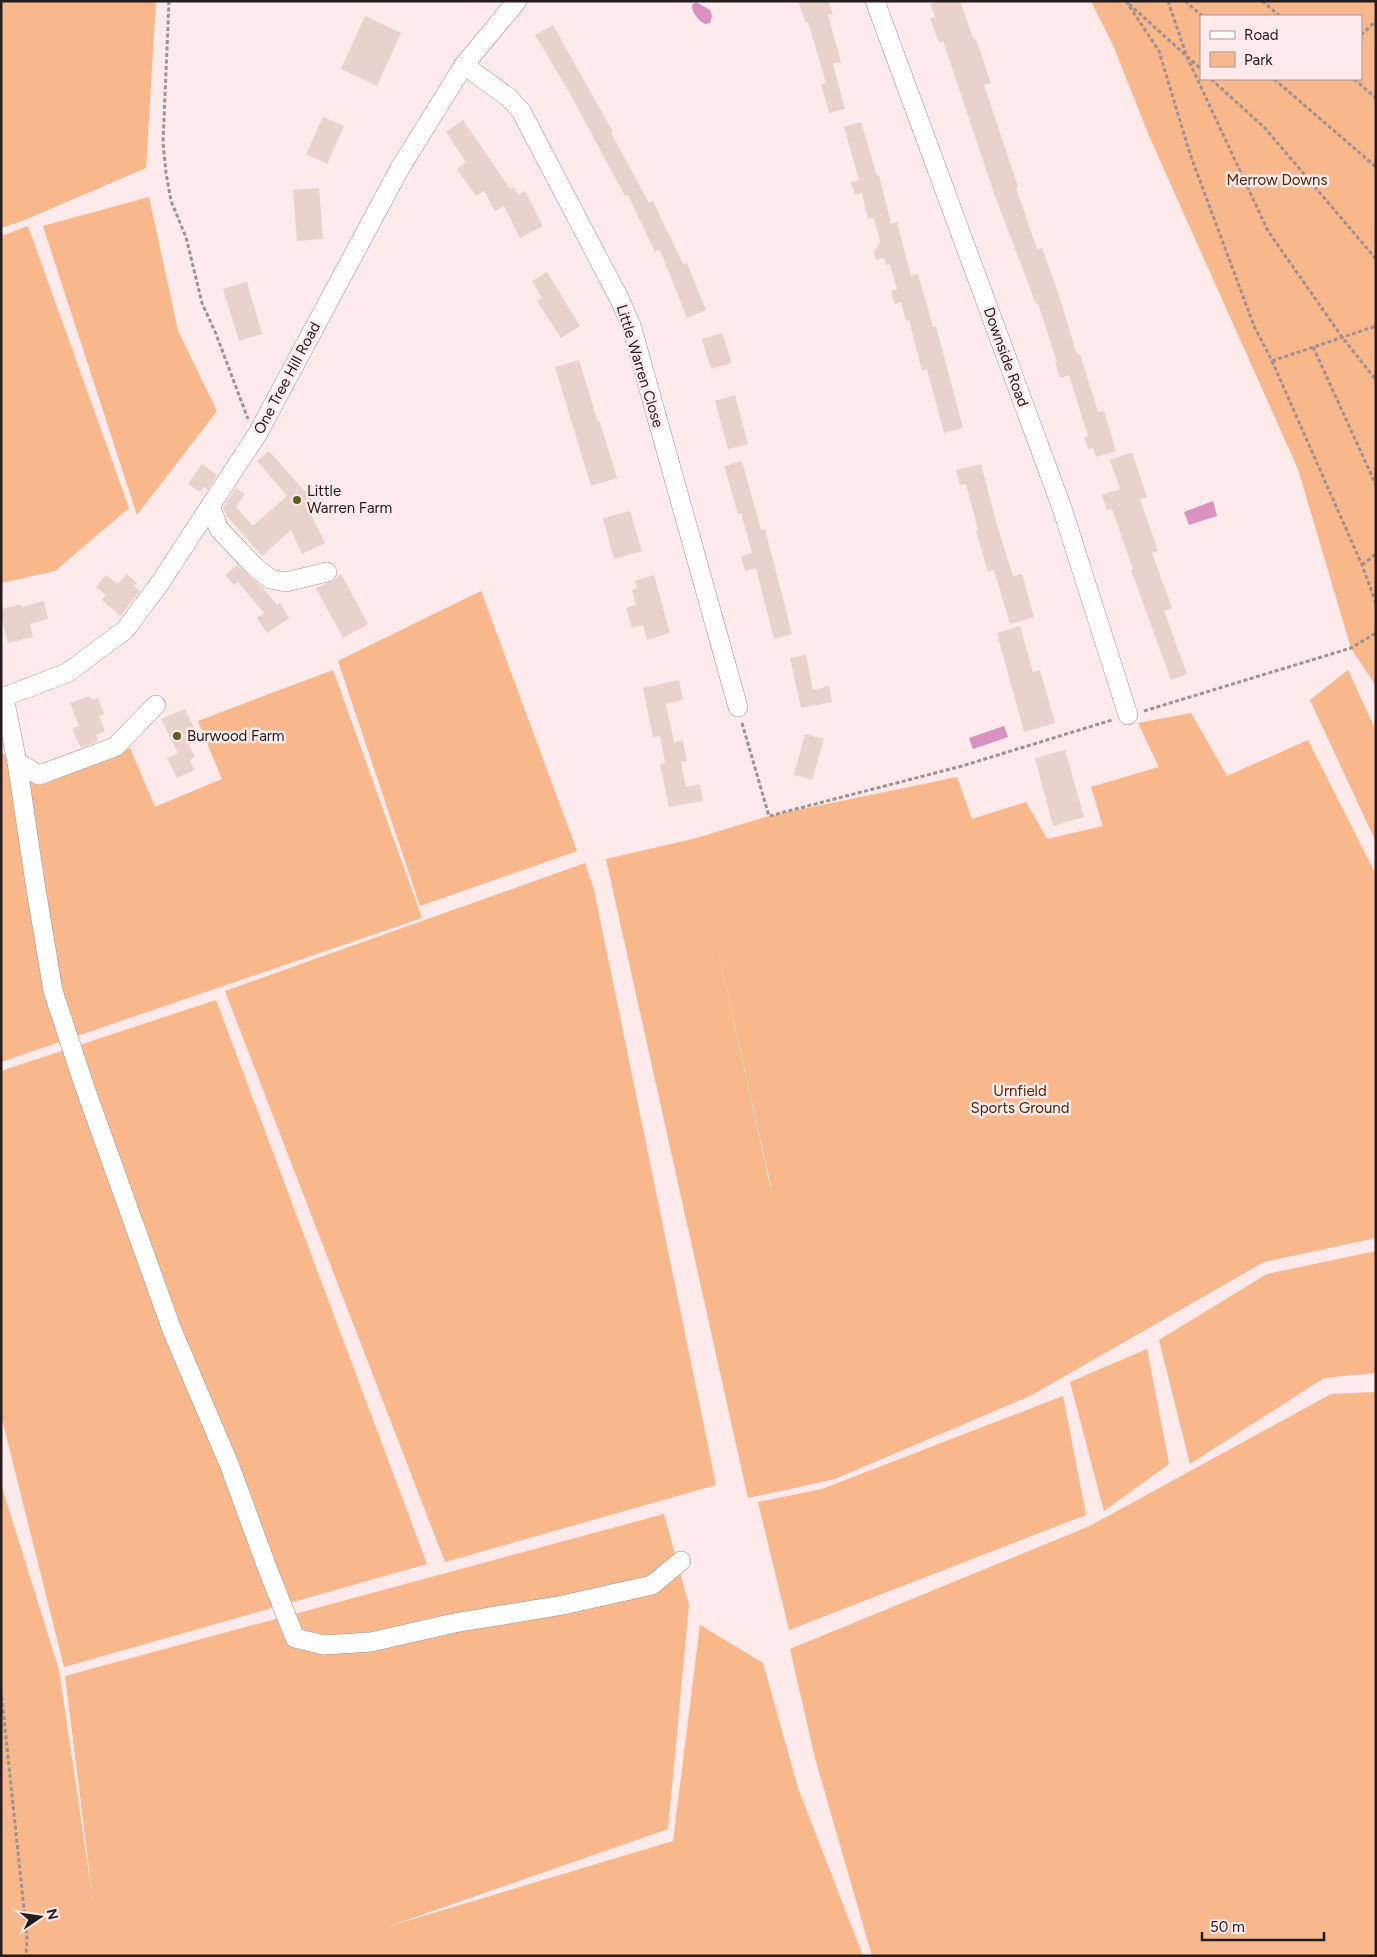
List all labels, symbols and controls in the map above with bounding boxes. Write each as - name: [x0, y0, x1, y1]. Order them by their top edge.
- legend: [1200, 15, 1362, 80]
- text: Road: [1244, 26, 1279, 44]
- text: Park: [1244, 51, 1273, 69]
- park label: Merrow Downs: [1227, 171, 1327, 189]
- street label: Little Warren Close: [613, 302, 667, 430]
- street label: Downside Road: [980, 305, 1032, 409]
- street label: One Tree Hill Road: [250, 319, 324, 437]
- place label: Little Warren Farm: [307, 482, 392, 517]
- marker: Little Warren Farm: [291, 494, 303, 506]
- place label: Burwood Farm: [187, 727, 285, 745]
- marker: Burwood Farm: [171, 730, 183, 742]
- park label: Urnfield Sports Ground: [971, 1082, 1069, 1117]
- north arrow: [15, 1892, 65, 1942]
- text: N: [43, 1907, 62, 1921]
- scale bar: [1202, 1910, 1324, 1942]
- text: 50 m: [1210, 1918, 1245, 1936]

